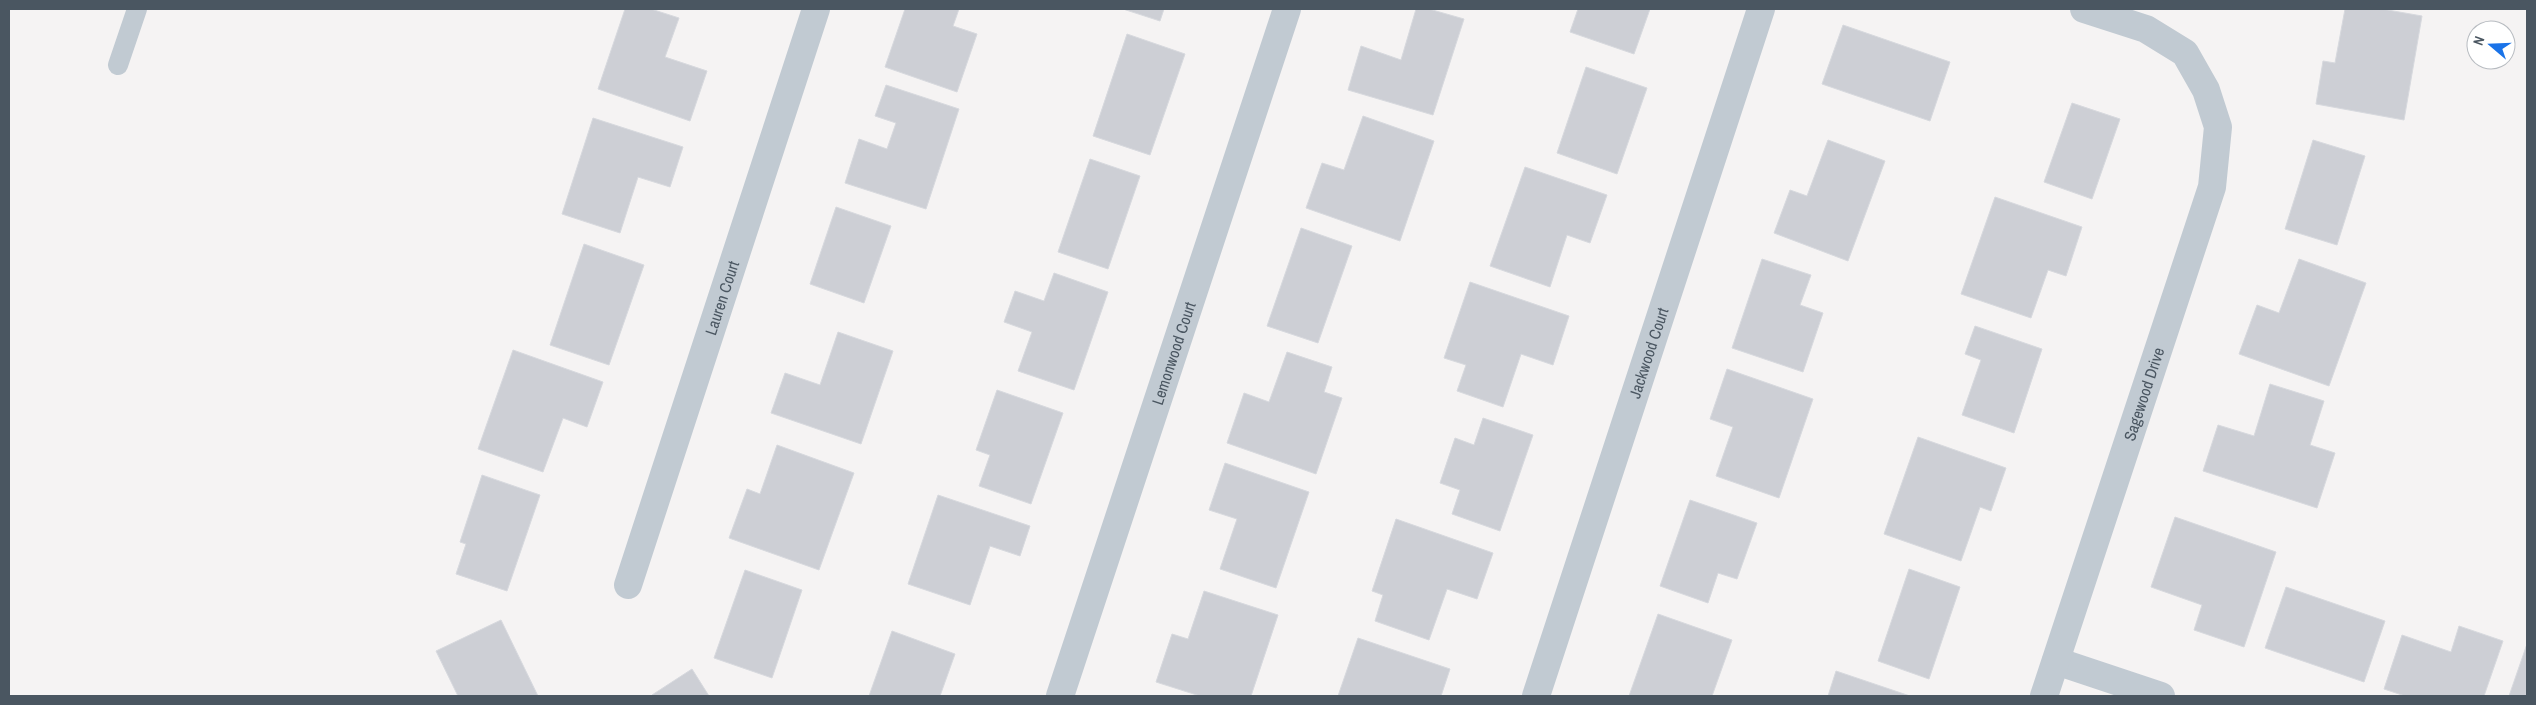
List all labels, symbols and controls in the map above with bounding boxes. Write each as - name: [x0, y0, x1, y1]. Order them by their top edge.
- north arrow: [2466, 20, 2516, 70]
- text: N: [2469, 34, 2489, 48]
- street label: Lauren Court: [699, 258, 744, 338]
- street label: Lemonwood Court: [1146, 299, 1201, 408]
- street label: Jackwood Court: [1623, 304, 1674, 401]
- street label: Sagewood Drive: [2118, 344, 2169, 444]

